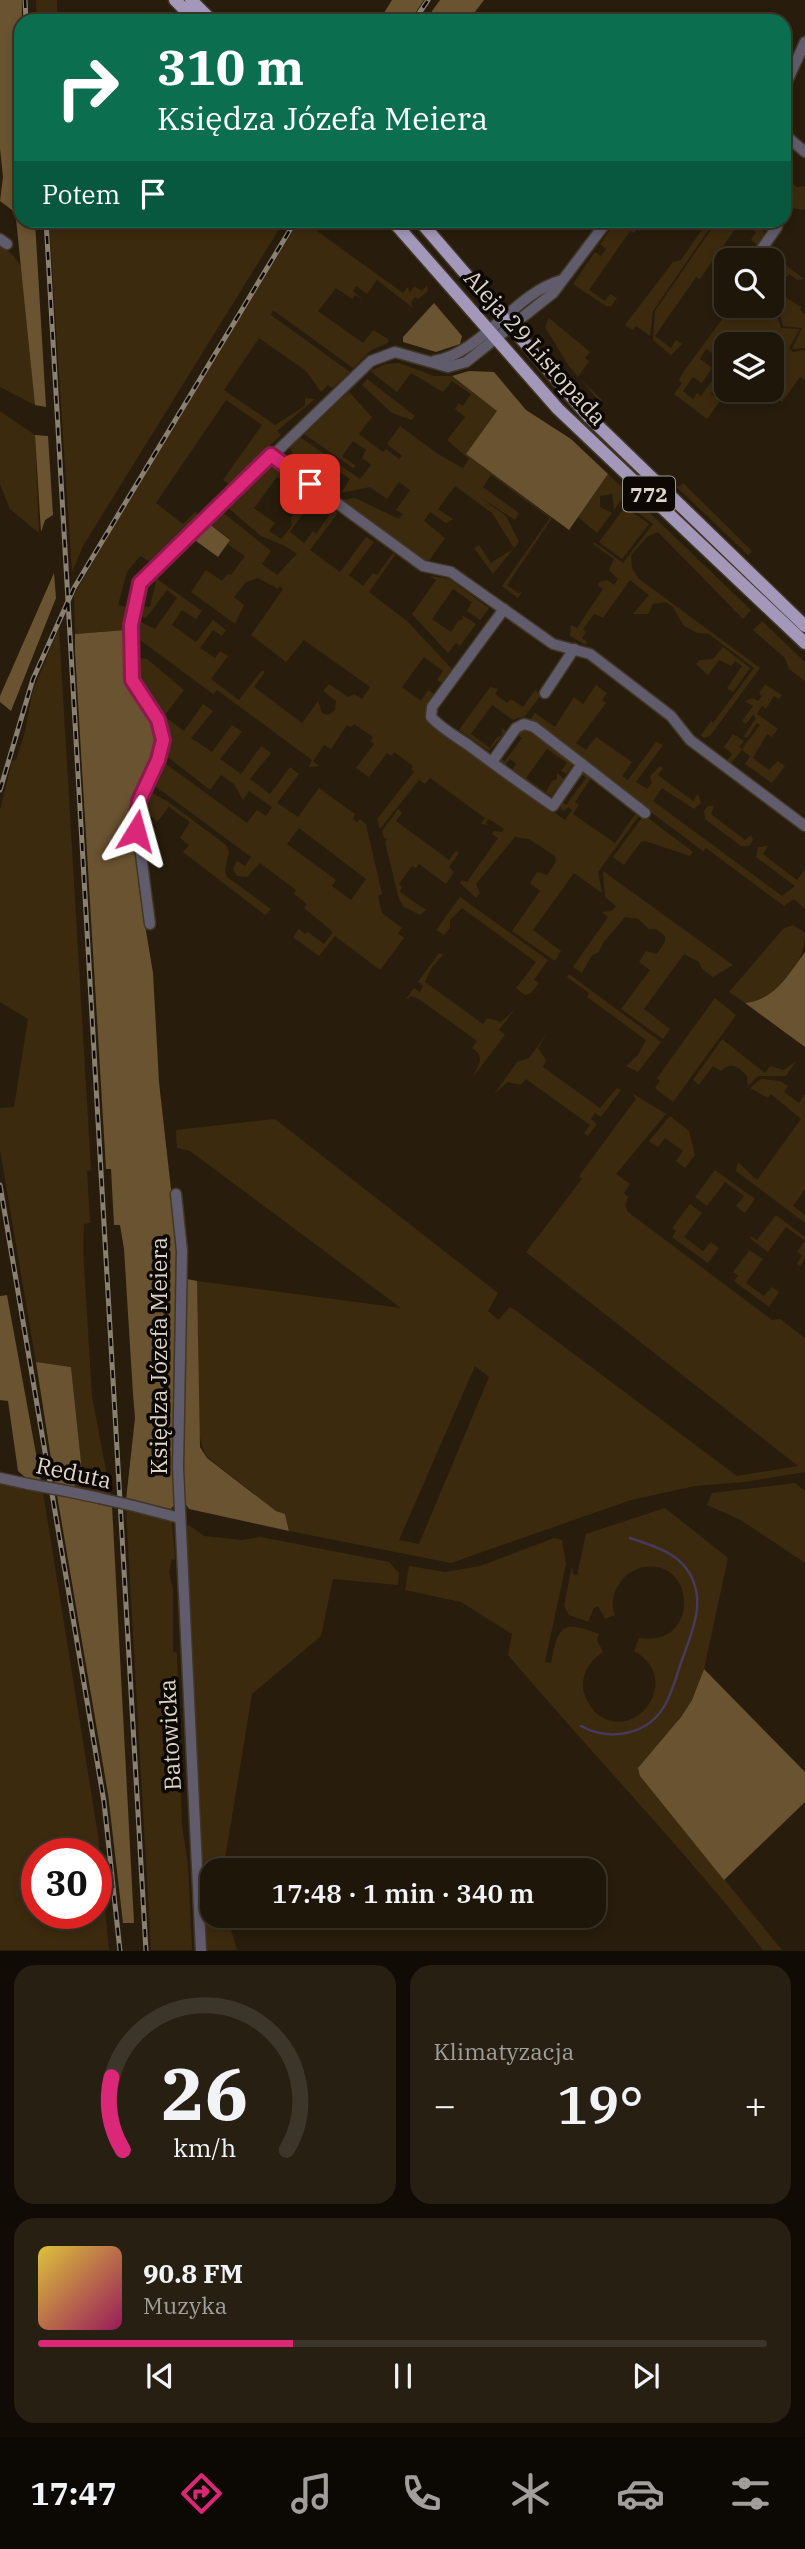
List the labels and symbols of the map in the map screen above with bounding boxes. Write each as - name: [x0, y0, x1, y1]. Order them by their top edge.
- street label: Aleja 29 Listopada: [458, 263, 614, 431]
- pin: [280, 454, 340, 514]
- road number: 772: [623, 476, 675, 512]
- position arrow: [99, 794, 173, 868]
- street label: Księdza Józefa Meiera: [143, 1237, 173, 1475]
- street label: Reduta: [33, 1449, 115, 1495]
- street label: Batowicka: [151, 1678, 187, 1792]
- speed limit sign: 30: [21, 1838, 112, 1929]

